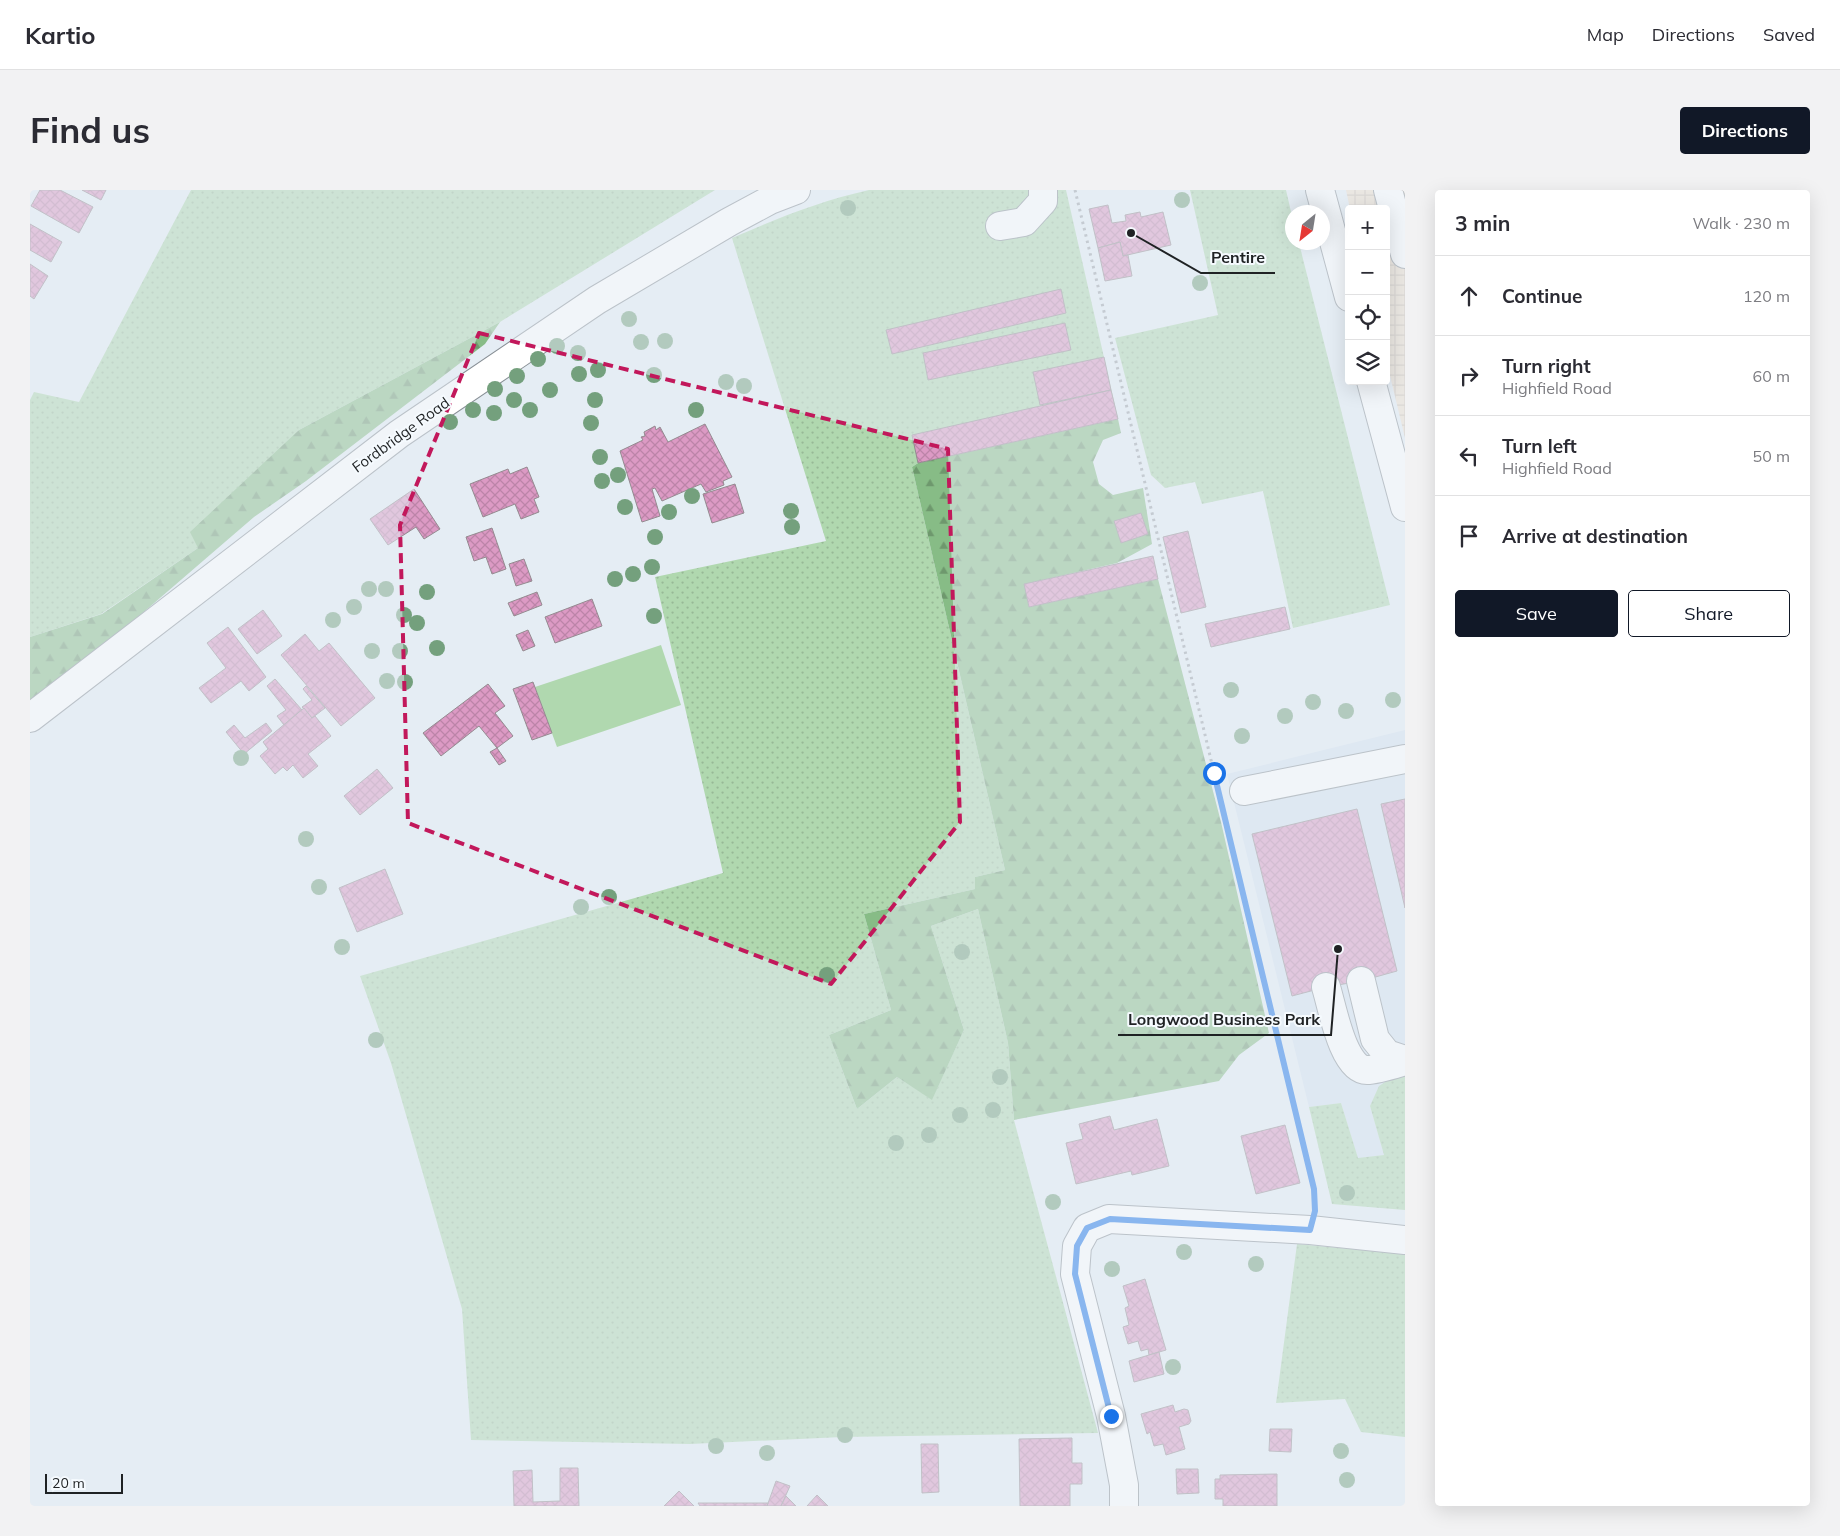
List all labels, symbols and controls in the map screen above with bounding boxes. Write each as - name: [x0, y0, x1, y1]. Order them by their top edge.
- text: Kartio: [25, 20, 96, 50]
- text: Map: [1587, 23, 1624, 46]
- text: Directions: [1652, 23, 1735, 46]
- text: Saved: [1763, 23, 1815, 46]
- button: Directions: [1680, 107, 1810, 154]
- text: Find us: [30, 108, 150, 152]
- north arrow: [1285, 205, 1330, 250]
- map controls: [1345, 205, 1390, 385]
- button: +: [1345, 205, 1390, 250]
- text: 3 min: [1455, 210, 1510, 236]
- text: Walk · 230 m: [1692, 213, 1790, 233]
- callout: Pentire: [1201, 242, 1275, 273]
- text: Pentire: [1211, 247, 1265, 267]
- button: −: [1345, 250, 1390, 295]
- icon: ahead: [1455, 282, 1483, 310]
- text: Continue: [1502, 284, 1582, 308]
- text: 120 m: [1743, 286, 1790, 306]
- button: locate: [1345, 295, 1390, 340]
- button: layers: [1345, 340, 1390, 385]
- text: Turn right: [1502, 354, 1591, 378]
- icon: right: [1455, 362, 1483, 390]
- text: 60 m: [1753, 366, 1790, 386]
- text: Highfield Road: [1502, 378, 1612, 398]
- street label: Fordbridge Road: [348, 393, 453, 476]
- text: Turn left: [1502, 434, 1577, 458]
- icon: left: [1455, 442, 1483, 470]
- text: 50 m: [1753, 446, 1790, 466]
- text: Highfield Road: [1502, 458, 1612, 478]
- icon: arrive: [1455, 522, 1483, 550]
- text: Arrive at destination: [1502, 524, 1688, 548]
- button: Save: [1455, 590, 1618, 637]
- button: Share: [1628, 590, 1790, 637]
- route start: [1203, 762, 1226, 785]
- callout: Longwood Business Park: [1118, 1004, 1331, 1035]
- text: Longwood Business Park: [1128, 1009, 1321, 1029]
- route end: [1100, 1405, 1123, 1428]
- scale bar: [45, 1471, 122, 1494]
- text: 20 m: [52, 1474, 85, 1492]

